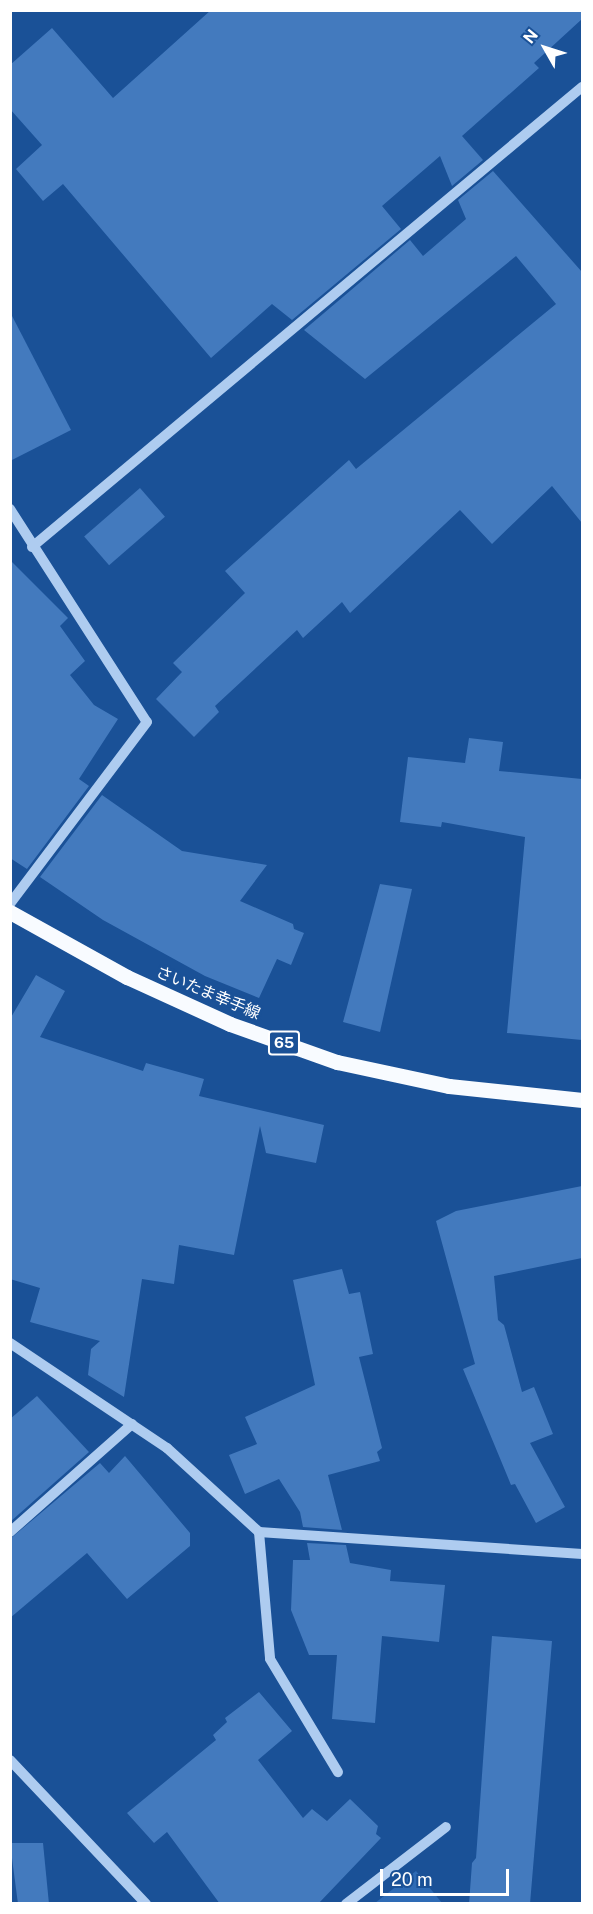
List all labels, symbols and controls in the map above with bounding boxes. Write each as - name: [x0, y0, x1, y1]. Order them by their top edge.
- north arrow: [515, 18, 575, 78]
- text: N: [519, 26, 542, 47]
- street label: さいたま幸手線: [153, 962, 263, 1024]
- road number: 65: [268, 1031, 300, 1055]
- scale bar: [383, 1857, 512, 1895]
- text: 20 m: [391, 1869, 433, 1890]

